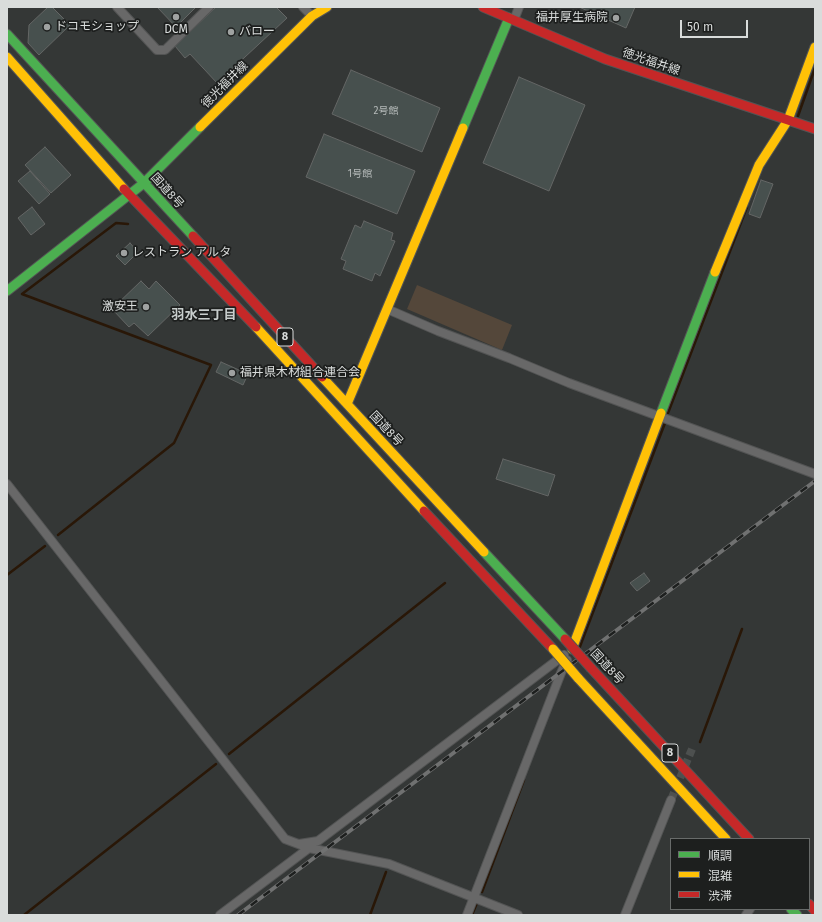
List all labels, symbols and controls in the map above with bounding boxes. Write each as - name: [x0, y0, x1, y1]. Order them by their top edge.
- place label: 福井厚生病院: [536, 11, 608, 25]
- marker: DCM: [171, 12, 181, 22]
- scale bar: [682, 12, 750, 38]
- marker: 福井厚生病院: [611, 13, 621, 23]
- place label: ドコモショップ: [55, 20, 139, 34]
- text: 50 m: [687, 20, 713, 34]
- marker: ドコモショップ: [42, 22, 52, 32]
- place label: DCM: [164, 23, 188, 37]
- place label: バロー: [239, 25, 275, 39]
- marker: バロー: [226, 27, 236, 37]
- street label: 徳光福井線: [620, 45, 682, 79]
- street label: 徳光福井線: [199, 59, 251, 111]
- house number: 2号館: [374, 105, 398, 117]
- house number: 1号館: [348, 168, 372, 180]
- street label: 国道8号: [147, 170, 187, 212]
- place label: レストラン アルタ: [132, 246, 231, 260]
- marker: レストラン アルタ: [119, 248, 129, 258]
- place label: 激安王: [102, 300, 138, 314]
- marker: 激安王: [141, 302, 151, 312]
- district label: 羽水三丁目: [172, 307, 236, 323]
- road number: 8: [277, 328, 293, 346]
- place label: 福井県木材組合連合会: [240, 366, 360, 380]
- marker: 福井県木材組合連合会: [227, 368, 237, 378]
- street label: 国道8号: [366, 409, 406, 449]
- street label: 国道8号: [587, 647, 627, 687]
- road number: 8: [662, 744, 678, 762]
- legend: [670, 838, 810, 910]
- text: 順調: [708, 849, 732, 863]
- text: 混雑: [708, 869, 732, 883]
- text: 渋滞: [708, 889, 732, 903]

